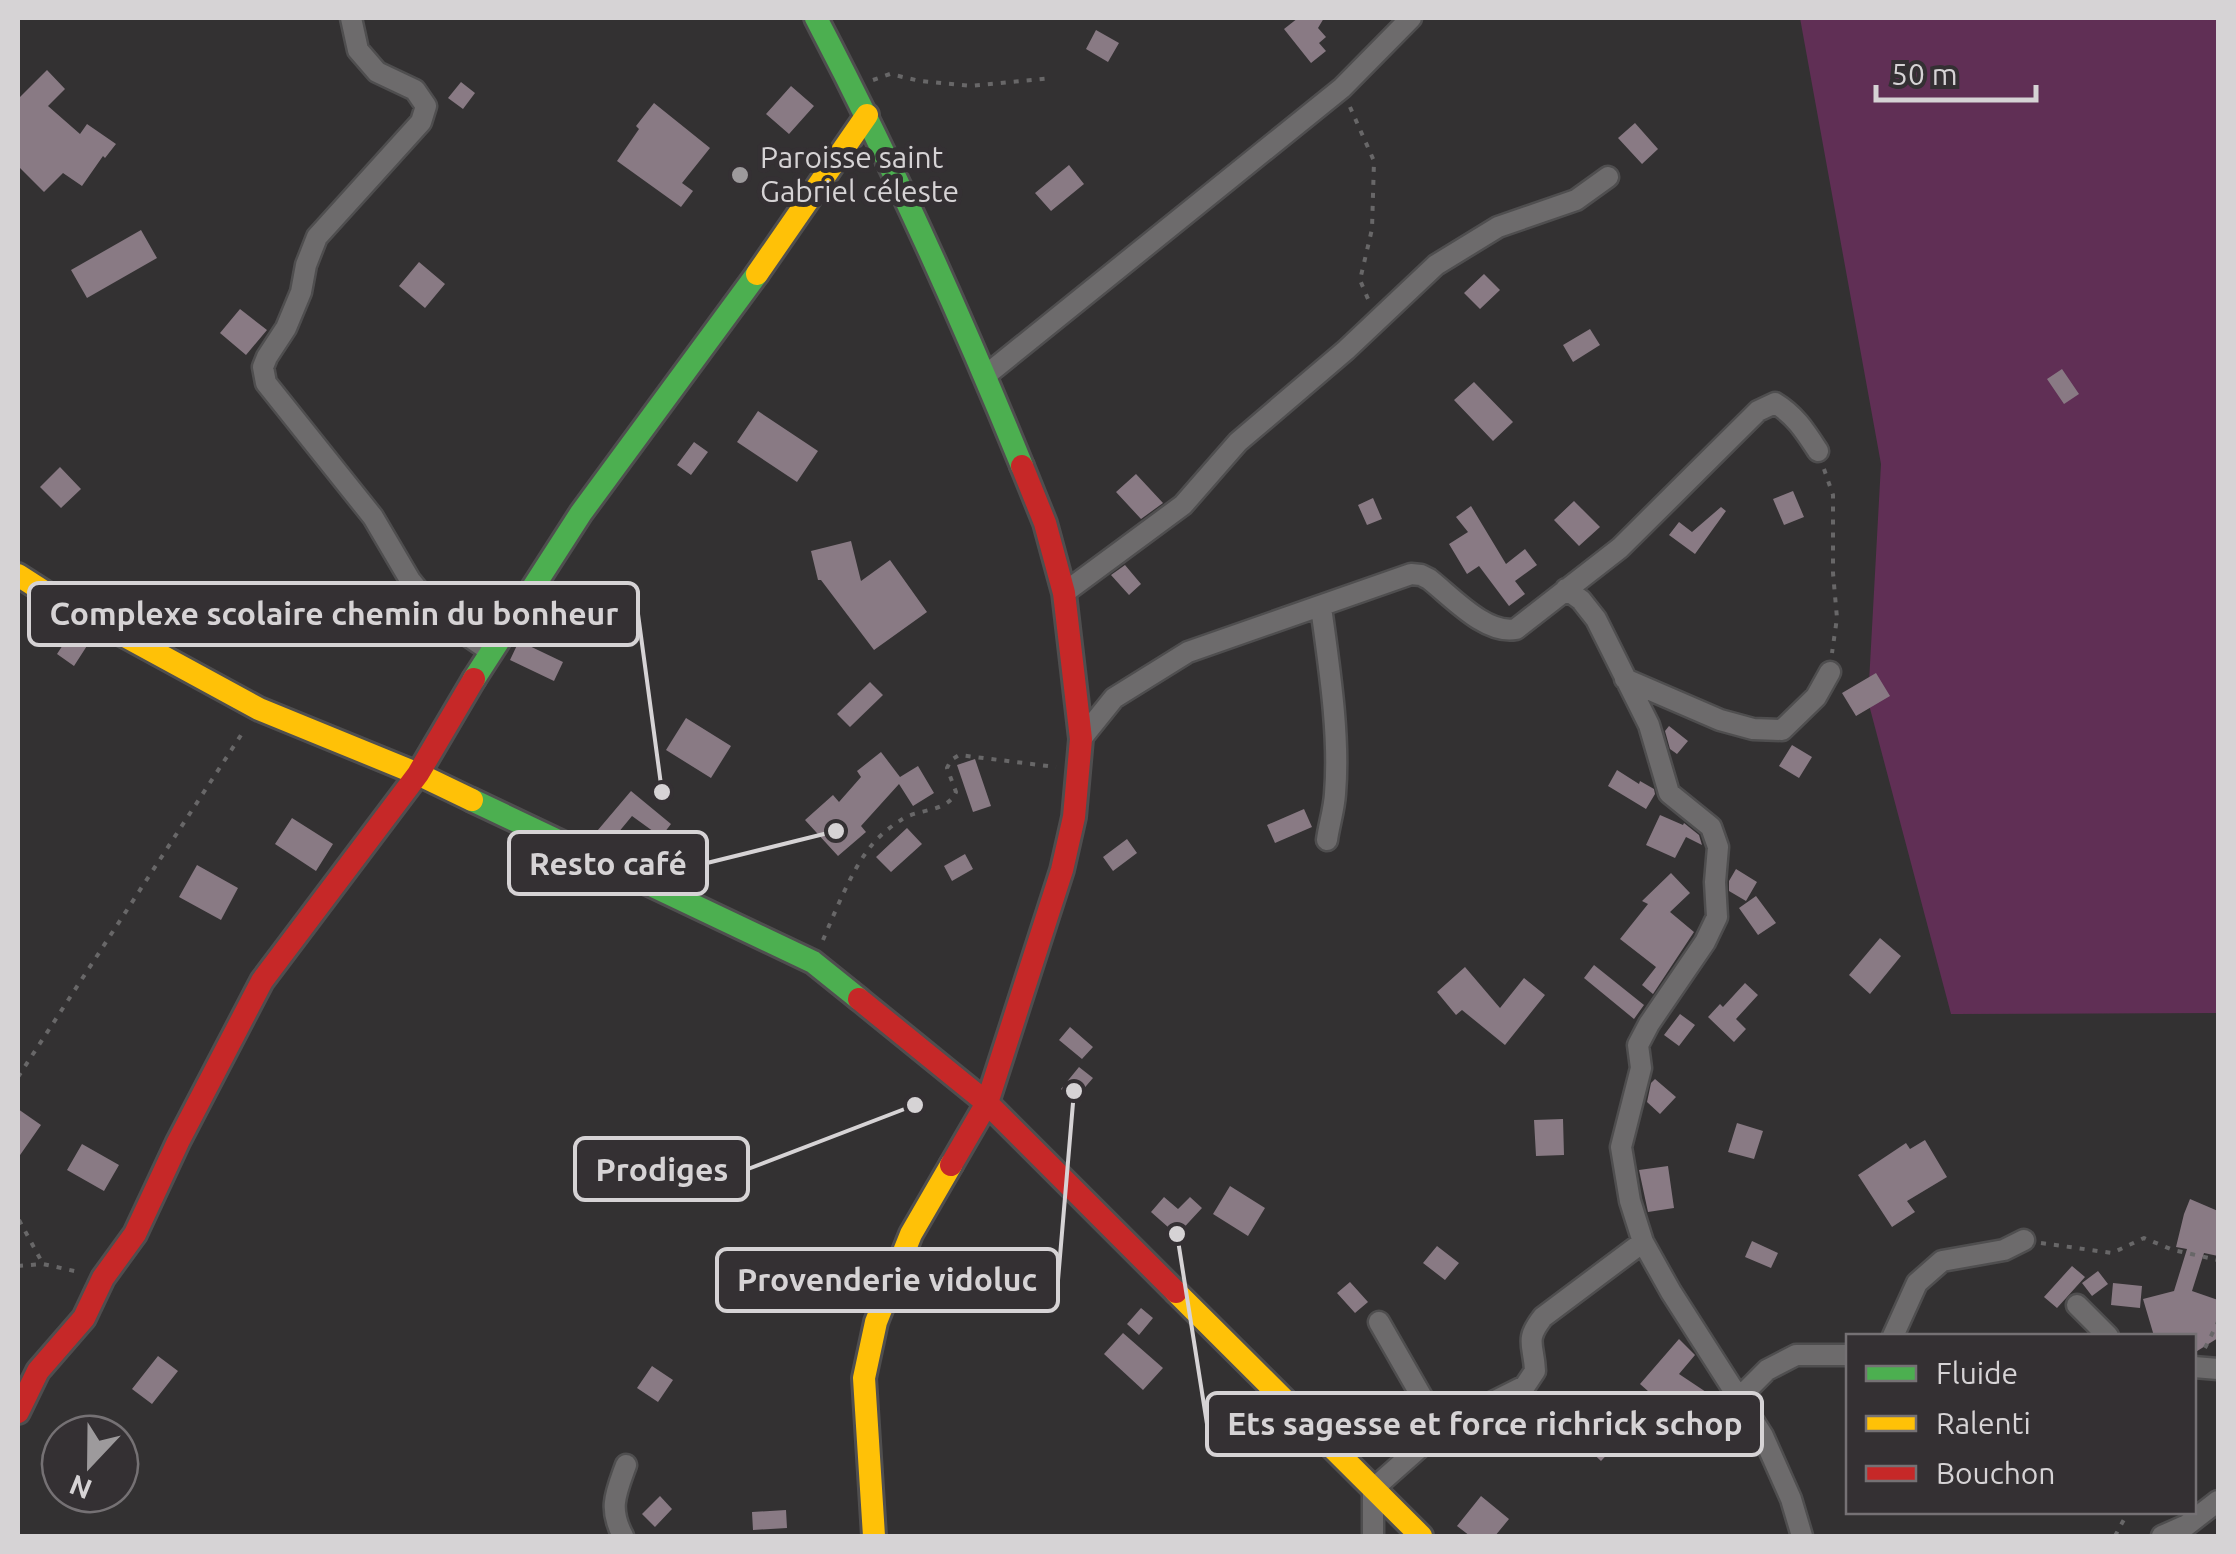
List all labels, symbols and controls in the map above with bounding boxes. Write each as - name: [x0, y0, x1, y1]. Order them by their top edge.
- scale bar: [1876, 40, 2036, 102]
- text: 50 m: [1891, 57, 1958, 91]
- place label: Paroisse saint Gabriel céleste: [760, 140, 959, 208]
- marker: Paroisse saint Gabriel céleste: [729, 164, 751, 186]
- callout: Complexe scolaire chemin du bonheur: [29, 583, 638, 645]
- text: Complexe scolaire chemin du bonheur: [49, 595, 619, 631]
- callout: Resto café: [509, 832, 707, 894]
- text: Resto café: [529, 845, 687, 881]
- callout: Prodiges: [575, 1138, 748, 1200]
- text: Prodiges: [596, 1151, 728, 1187]
- callout: Provenderie vidoluc: [717, 1249, 1058, 1311]
- text: Provenderie vidoluc: [737, 1261, 1037, 1297]
- legend: [1846, 1334, 2196, 1514]
- text: Fluide: [1936, 1356, 2018, 1390]
- callout: Ets sagesse et force richrick schop: [1207, 1393, 1762, 1455]
- text: Ets sagesse et force richrick schop: [1227, 1405, 1743, 1441]
- text: Ralenti: [1936, 1406, 2031, 1440]
- north arrow: [40, 1414, 140, 1514]
- text: Bouchon: [1936, 1456, 2056, 1490]
- text: N: [65, 1469, 96, 1506]

